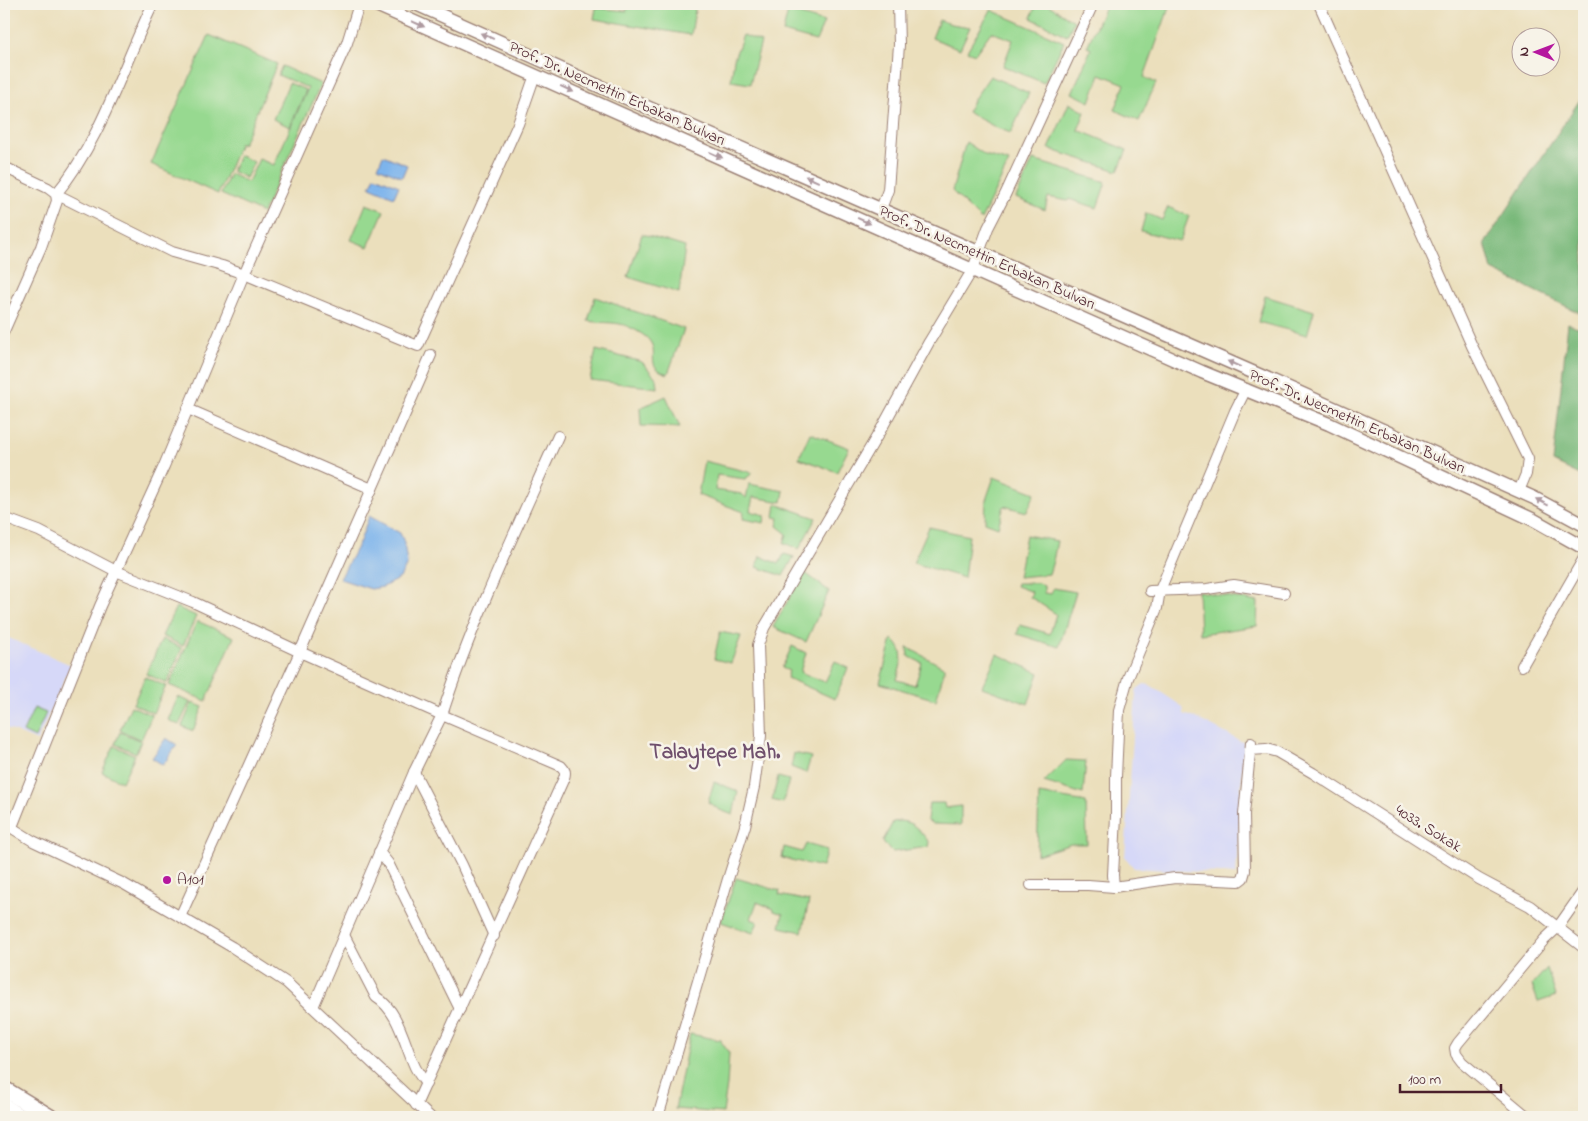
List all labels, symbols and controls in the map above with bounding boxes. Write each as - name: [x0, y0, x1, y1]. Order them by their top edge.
- one-way arrow: [411, 20, 425, 28]
- north arrow: [1510, 28, 1560, 78]
- one-way arrow: [480, 32, 494, 40]
- street label: Prof. Dr. Necmettin Erbakan Bulvarı: [505, 35, 729, 153]
- text: N: [1514, 47, 1535, 57]
- one-way arrow: [560, 86, 574, 94]
- one-way arrow: [709, 152, 723, 160]
- one-way arrow: [805, 174, 819, 182]
- street label: Prof. Dr. Necmettin Erbakan Bulvarı: [875, 199, 1099, 317]
- one-way arrow: [857, 217, 871, 225]
- one-way arrow: [1227, 359, 1241, 367]
- street label: Prof. Dr. Necmettin Erbakan Bulvarı: [1245, 363, 1469, 481]
- one-way arrow: [1534, 498, 1549, 506]
- district label: Talaytepe Mah.: [650, 738, 781, 770]
- street label: 4033. Sokak: [1390, 799, 1467, 860]
- place label: A101: [177, 868, 204, 892]
- marker: A101: [161, 874, 173, 886]
- scale bar: [1400, 1061, 1502, 1093]
- text: 100 m: [1408, 1069, 1441, 1091]

